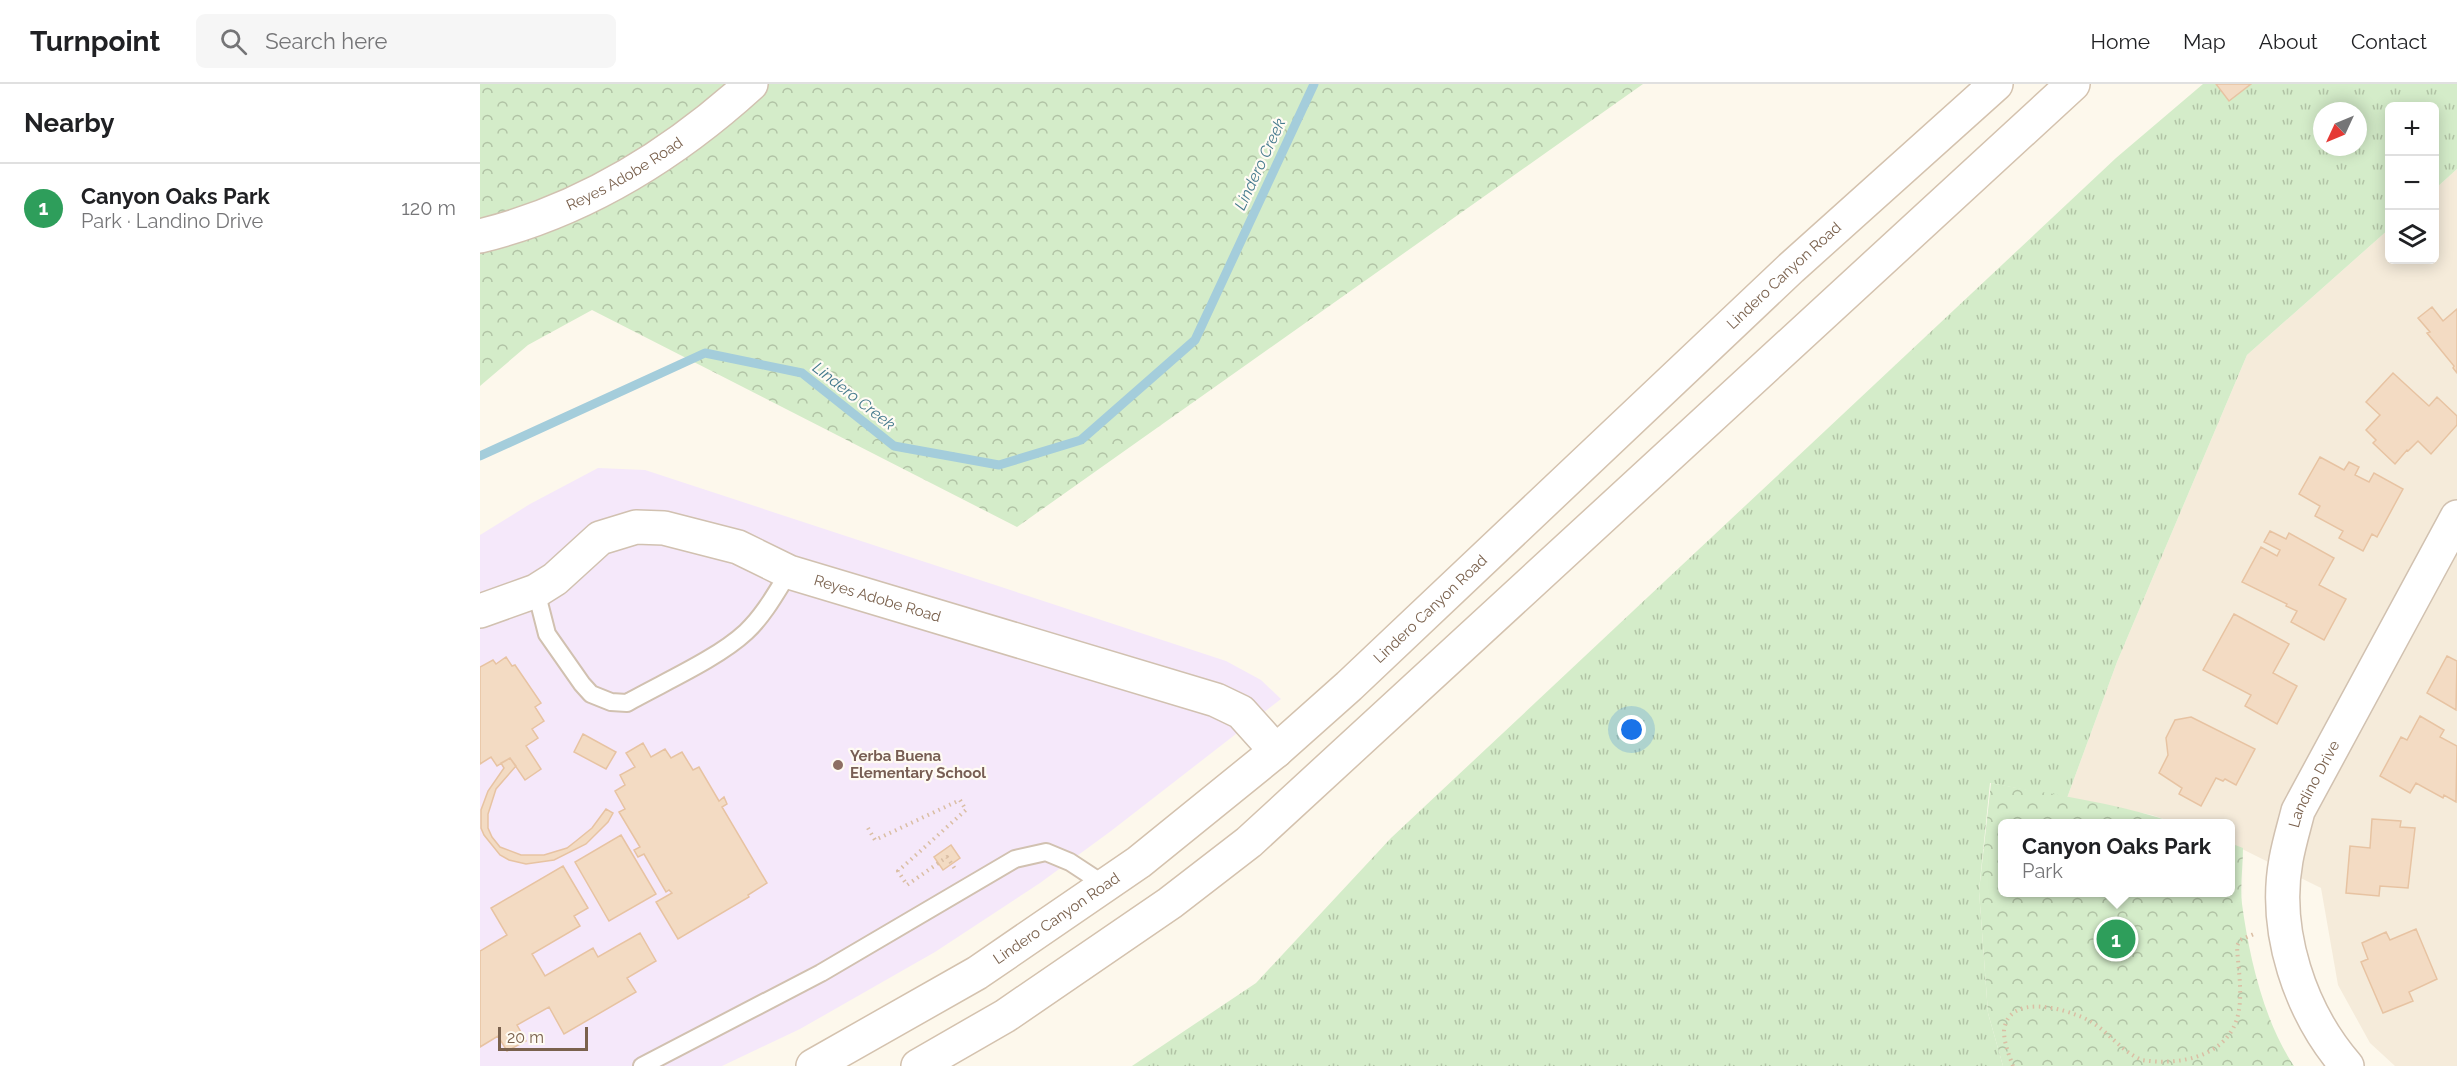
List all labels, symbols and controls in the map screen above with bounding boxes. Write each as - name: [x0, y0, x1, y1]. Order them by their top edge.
- search box: [196, 14, 616, 68]
- text: Turnpoint: [30, 25, 160, 58]
- icon: search: [217, 25, 250, 58]
- text: Search here: [265, 28, 387, 54]
- text: Home: [2091, 29, 2150, 54]
- text: Map: [2183, 29, 2226, 54]
- text: About: [2259, 29, 2318, 54]
- text: Contact: [2351, 29, 2427, 54]
- north arrow: [2313, 102, 2367, 156]
- map controls: [2385, 102, 2439, 264]
- button: +: [2385, 102, 2439, 156]
- text: Nearby: [24, 108, 114, 138]
- water label: Lindero Creek: [1230, 115, 1290, 213]
- street label: Reyes Adobe Road: [563, 133, 686, 214]
- button: −: [2385, 156, 2439, 210]
- text: Canyon Oaks Park: [81, 183, 270, 209]
- text: 1: [39, 196, 48, 220]
- text: 120 m: [401, 196, 456, 220]
- text: Park · Landino Drive: [81, 209, 263, 233]
- button: layers: [2385, 210, 2439, 264]
- street label: Lindero Canyon Road: [1723, 218, 1845, 333]
- water label: Lindero Creek: [809, 358, 899, 434]
- street label: Lindero Canyon Road: [1370, 551, 1491, 667]
- street label: Reyes Adobe Road: [812, 571, 943, 626]
- your location: [1617, 715, 1646, 744]
- street label: Landino Drive: [2285, 737, 2343, 830]
- place label: Yerba Buena Elementary School: [850, 747, 986, 782]
- marker: Yerba Buena Elementary School: [831, 758, 845, 772]
- popup: [1998, 819, 2235, 897]
- text: Canyon Oaks Park: [2022, 833, 2211, 859]
- text: Park: [2022, 859, 2063, 883]
- street label: Lindero Canyon Road: [990, 869, 1123, 968]
- pin: 1: [2096, 916, 2136, 962]
- scale bar: [498, 1024, 588, 1052]
- text: 20 m: [507, 1028, 544, 1047]

